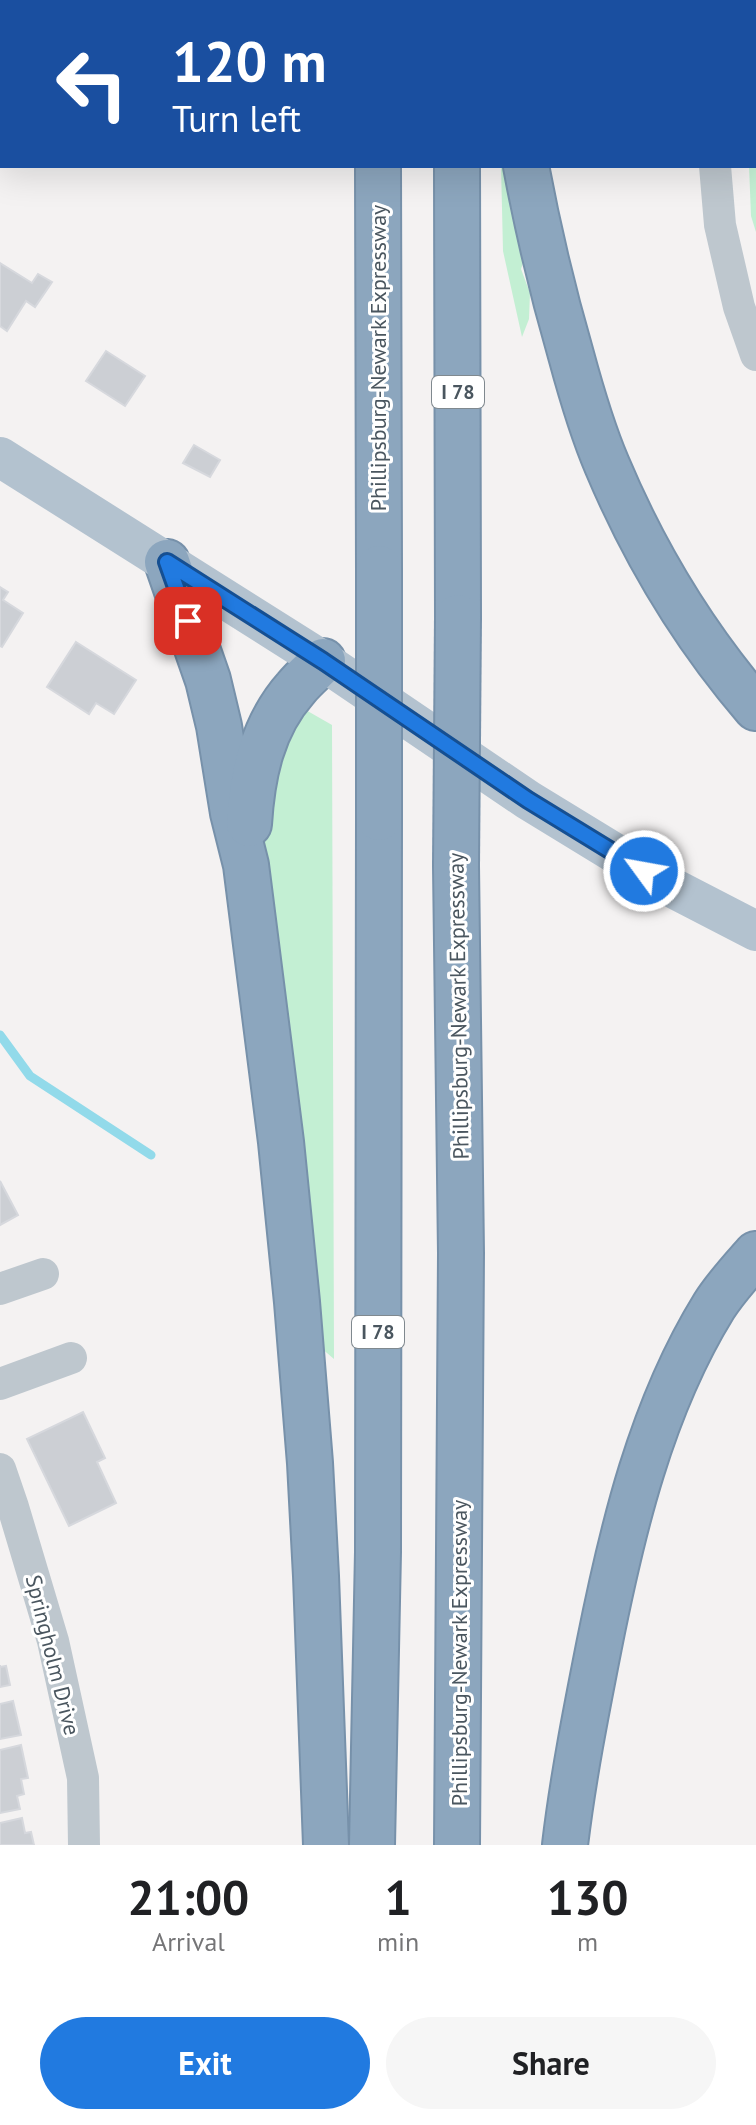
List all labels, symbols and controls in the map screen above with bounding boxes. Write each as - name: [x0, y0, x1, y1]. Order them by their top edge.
- text: 120 m: [172, 25, 327, 97]
- icon: left: [40, 32, 144, 136]
- text: Turn left: [172, 95, 301, 142]
- street label: Phillipsburg-Newark Expressway: [364, 204, 392, 511]
- road number: I 78: [432, 376, 484, 408]
- pin: [154, 587, 222, 655]
- icon: arrive: [166, 599, 210, 643]
- position arrow: [602, 829, 686, 913]
- street label: Phillipsburg-Newark Expressway: [441, 852, 475, 1160]
- road number: I 78: [352, 1316, 404, 1348]
- street label: Phillipsburg-Newark Expressway: [445, 1499, 473, 1806]
- street label: Springholm Drive: [20, 1572, 86, 1738]
- text: 21:00: [128, 1866, 249, 1928]
- text: 1: [384, 1866, 412, 1928]
- text: 130: [547, 1866, 628, 1928]
- text: Arrival: [152, 1925, 225, 1958]
- text: min: [377, 1925, 419, 1958]
- text: m: [577, 1925, 598, 1958]
- button: Exit: [40, 2017, 370, 2109]
- button: Share: [386, 2017, 716, 2109]

